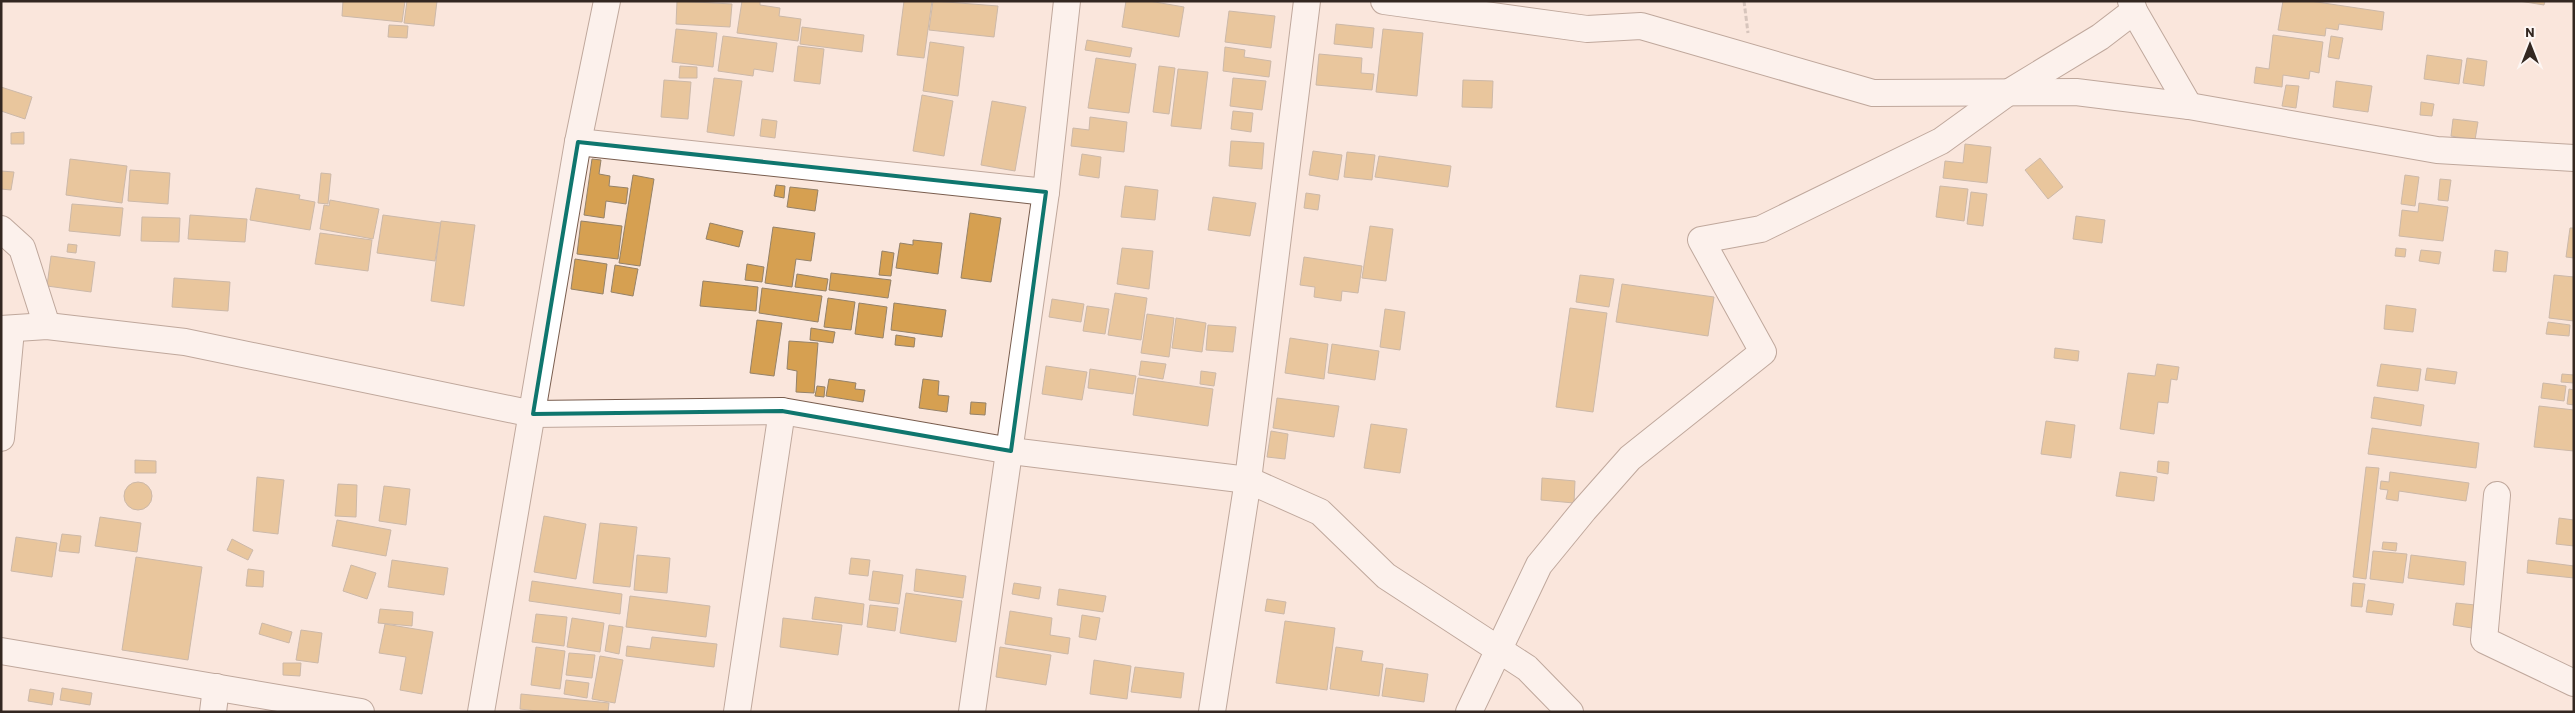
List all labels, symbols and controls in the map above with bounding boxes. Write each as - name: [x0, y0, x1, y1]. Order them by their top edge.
- north arrow: [2505, 20, 2555, 70]
- text: N: [2525, 23, 2535, 40]

